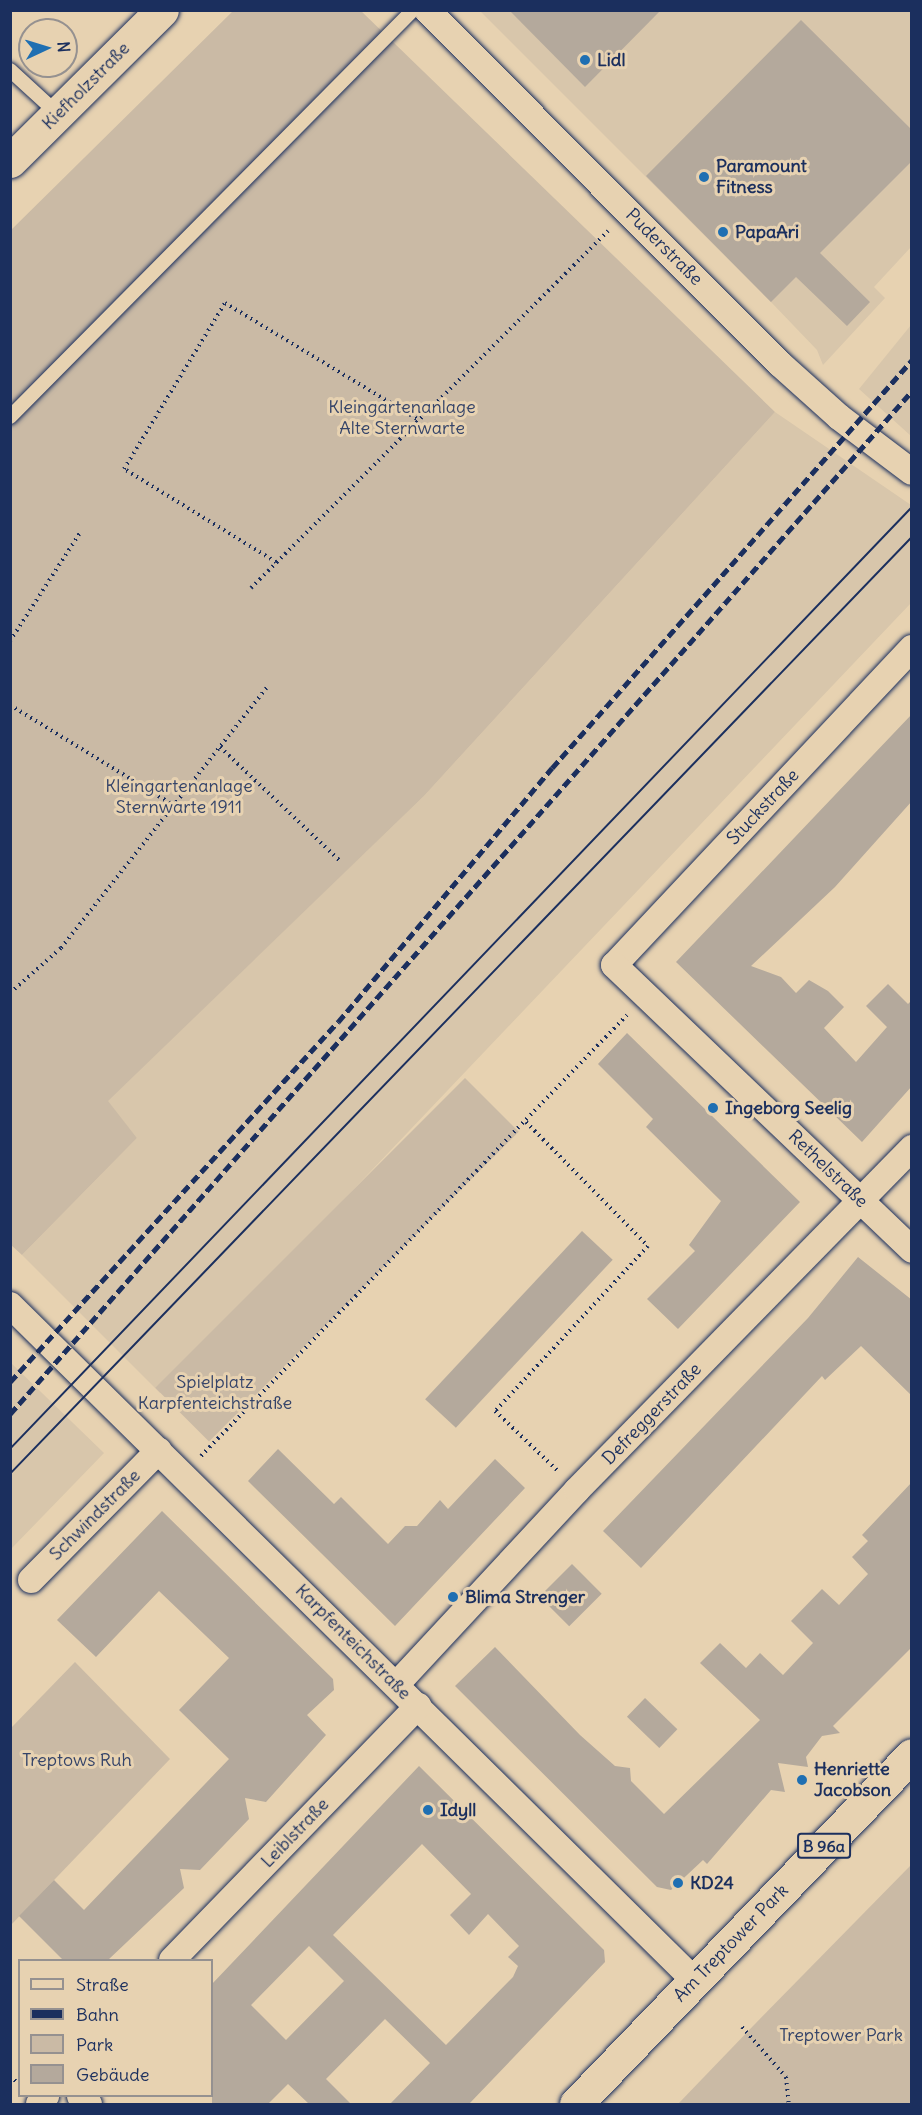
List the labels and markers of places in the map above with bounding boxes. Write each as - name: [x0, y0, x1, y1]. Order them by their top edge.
- place label: Lidl: [597, 49, 625, 71]
- marker: Lidl: [578, 53, 592, 67]
- place label: Paramount Fitness: [716, 156, 807, 198]
- marker: Paramount Fitness: [697, 170, 711, 184]
- place label: PapaAri: [735, 221, 799, 243]
- marker: PapaAri: [716, 225, 730, 239]
- place label: Ingeborg Seelig: [725, 1097, 852, 1119]
- marker: Ingeborg Seelig: [706, 1101, 720, 1115]
- place label: Blima Strenger: [465, 1586, 585, 1608]
- marker: Blima Strenger: [446, 1590, 460, 1604]
- place label: Henriette Jacobson: [814, 1759, 891, 1802]
- marker: Henriette Jacobson: [795, 1773, 809, 1787]
- place label: Idyll: [440, 1799, 476, 1821]
- marker: Idyll: [421, 1803, 435, 1817]
- place label: KD24: [690, 1872, 734, 1894]
- marker: KD24: [671, 1876, 685, 1890]

